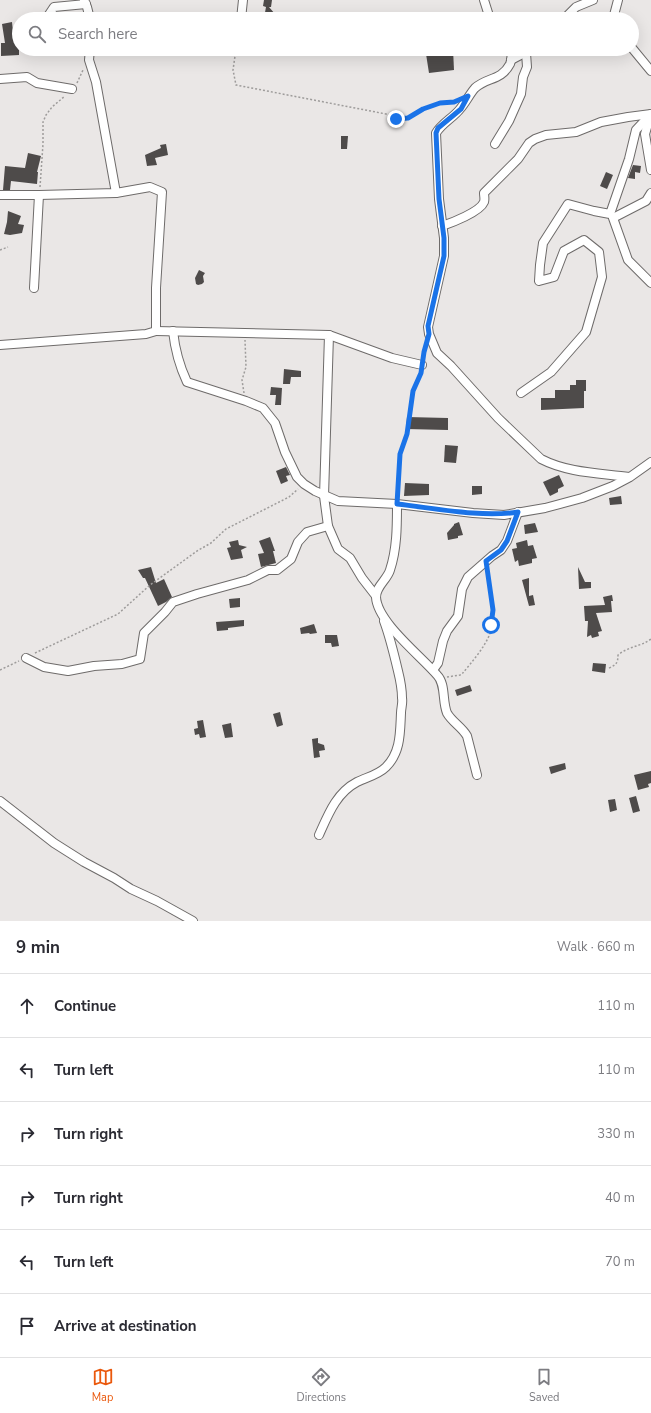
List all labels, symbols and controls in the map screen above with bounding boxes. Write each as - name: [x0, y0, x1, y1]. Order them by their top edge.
- search box: [12, 12, 639, 56]
- icon: search: [26, 23, 48, 45]
- text: Search here: [58, 24, 138, 44]
- route end: [387, 110, 405, 128]
- route start: [482, 616, 500, 634]
- text: 9 min: [16, 936, 60, 959]
- text: Walk · 660 m: [557, 938, 635, 956]
- icon: ahead: [16, 995, 38, 1017]
- text: Continue: [54, 996, 116, 1016]
- text: 110 m: [597, 997, 635, 1015]
- icon: left: [16, 1059, 38, 1081]
- text: Turn left: [54, 1060, 113, 1080]
- text: 110 m: [597, 1061, 635, 1079]
- icon: right: [16, 1123, 38, 1145]
- text: Turn right: [54, 1124, 123, 1144]
- text: 330 m: [597, 1125, 635, 1143]
- icon: right: [16, 1187, 38, 1209]
- text: Turn right: [54, 1188, 123, 1208]
- text: 40 m: [605, 1189, 635, 1207]
- icon: left: [16, 1251, 38, 1273]
- text: Turn left: [54, 1252, 113, 1272]
- text: 70 m: [605, 1253, 635, 1271]
- icon: arrive: [16, 1315, 38, 1337]
- text: Arrive at destination: [54, 1316, 197, 1336]
- tab: Map: [92, 1366, 114, 1405]
- tab: Directions: [297, 1366, 346, 1405]
- tab: Saved: [529, 1366, 559, 1405]

